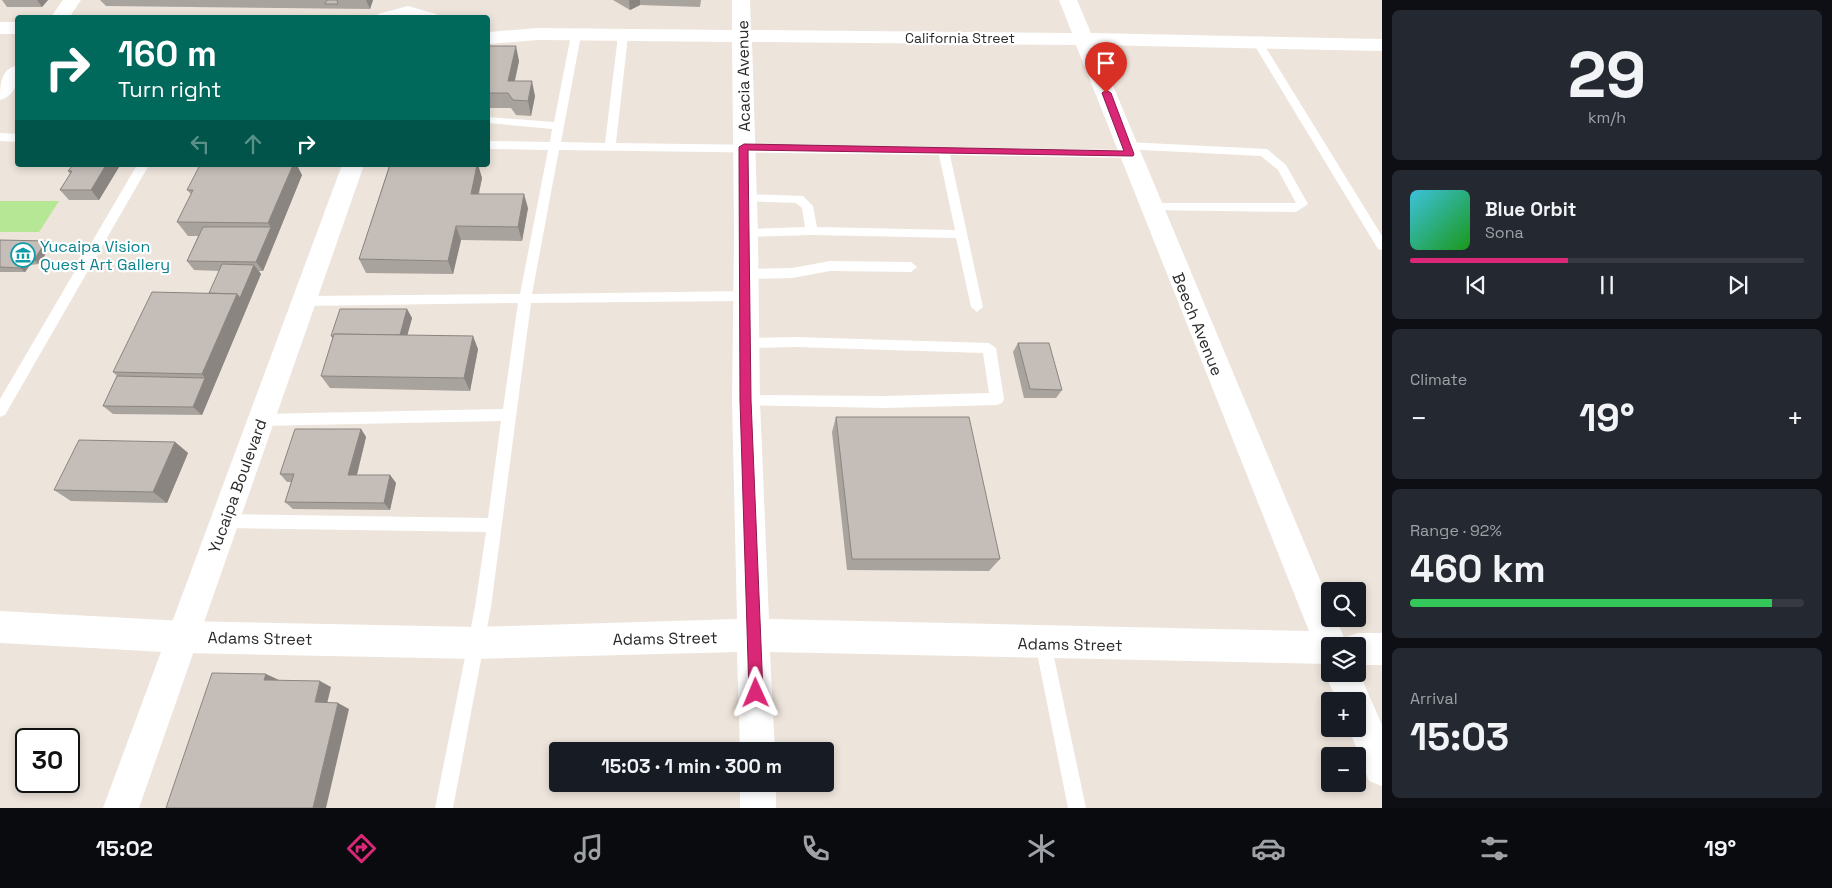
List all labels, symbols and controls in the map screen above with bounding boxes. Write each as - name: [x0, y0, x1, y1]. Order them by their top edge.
- street label: Acacia Avenue: [732, 20, 755, 132]
- street label: California Street: [905, 29, 1015, 47]
- text: 160 m: [118, 32, 217, 76]
- text: 29: [1568, 33, 1646, 116]
- icon: right: [35, 35, 100, 100]
- pin: [1085, 42, 1127, 93]
- icon: arrive: [1092, 49, 1120, 77]
- text: Turn right: [118, 75, 221, 103]
- text: km/h: [1588, 107, 1626, 128]
- icon: left: [186, 130, 214, 158]
- icon: ahead: [239, 130, 267, 158]
- icon: right: [292, 130, 320, 158]
- text: Blue Orbit: [1485, 197, 1576, 222]
- text: Sona: [1485, 222, 1524, 243]
- place label: Yucaipa Vision Quest Art Gallery: [40, 236, 170, 275]
- museum icon: Yucaipa Vision Quest Art Gallery: [10, 242, 36, 268]
- street label: Beech Avenue: [1167, 270, 1228, 379]
- icon: previous: [1462, 271, 1490, 299]
- icon: pause: [1593, 271, 1621, 299]
- icon: next: [1724, 271, 1752, 299]
- text: Climate: [1410, 369, 1467, 390]
- text: 19°: [1579, 394, 1635, 442]
- text: −: [1410, 400, 1427, 436]
- text: +: [1787, 400, 1804, 436]
- street label: Yucaipa Boulevard: [203, 416, 272, 556]
- text: Range · 92%: [1410, 520, 1502, 541]
- text: 460 km: [1410, 545, 1546, 593]
- map controls: [1321, 582, 1366, 792]
- button: search: [1321, 582, 1366, 627]
- street label: Adams Street: [207, 627, 313, 650]
- street label: Adams Street: [612, 627, 718, 650]
- street label: Adams Street: [1017, 633, 1123, 656]
- button: layers: [1321, 637, 1366, 682]
- position arrow: [729, 666, 781, 718]
- text: Arrival: [1410, 688, 1458, 709]
- button: +: [1321, 692, 1366, 737]
- text: 15:03: [1410, 713, 1509, 761]
- speed limit sign: 30: [15, 728, 80, 793]
- button: −: [1321, 747, 1366, 792]
- text: 15:03 · 1 min · 300 m: [601, 754, 782, 779]
- icon: directions: [344, 831, 379, 866]
- icon: music: [571, 831, 606, 866]
- icon: phone: [798, 831, 833, 866]
- icon: climate: [1024, 831, 1059, 866]
- icon: car: [1251, 831, 1286, 866]
- icon: filters: [1477, 831, 1512, 866]
- text: 15:02: [96, 834, 153, 862]
- text: 19°: [1704, 834, 1736, 862]

